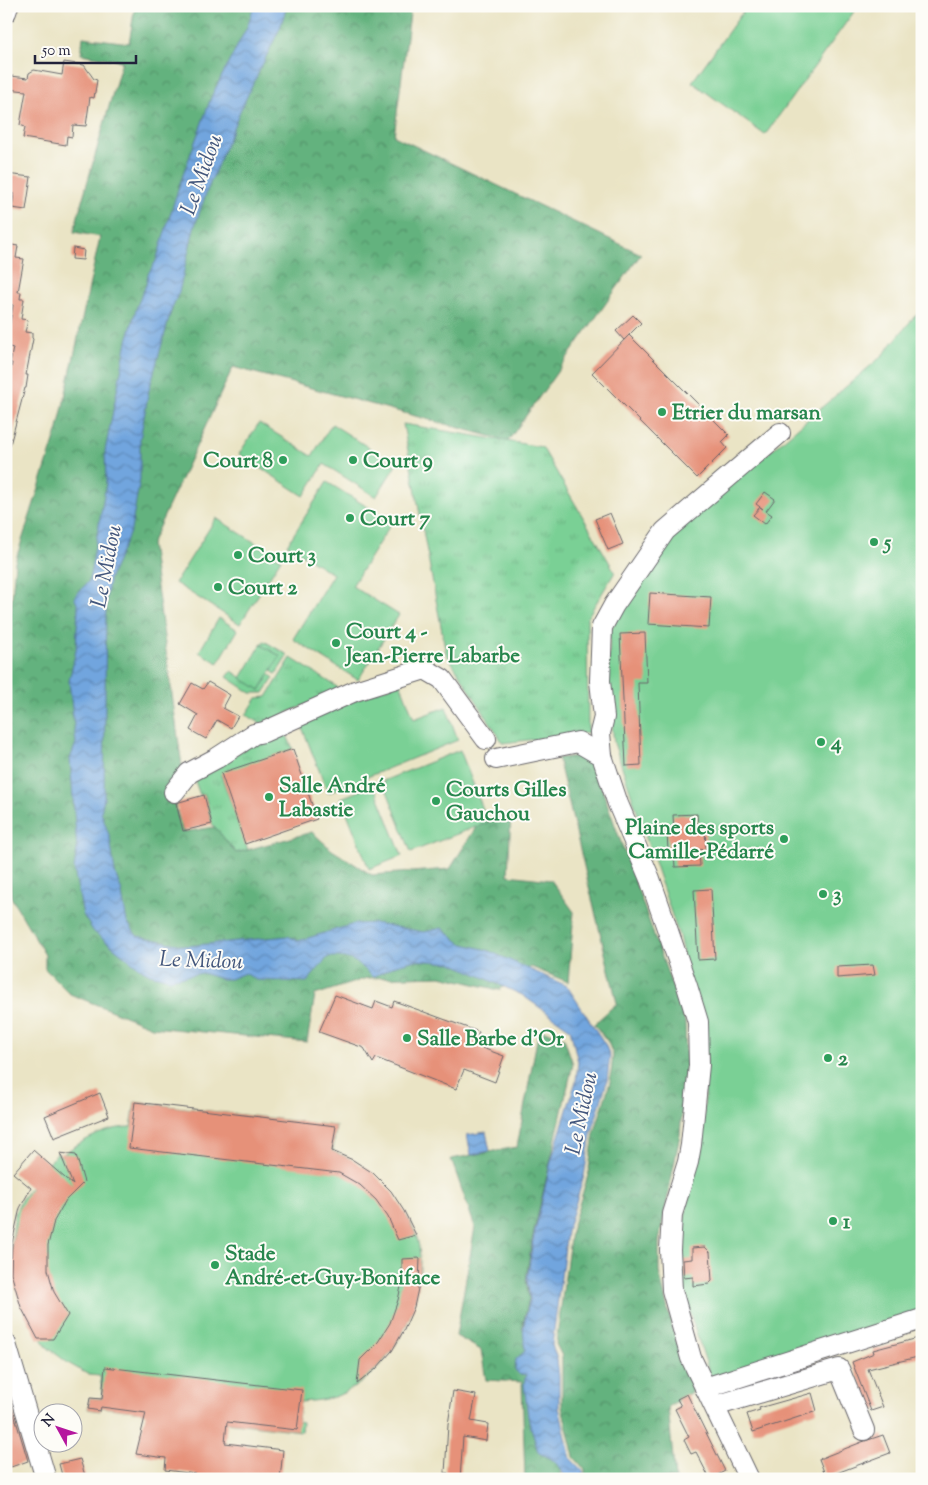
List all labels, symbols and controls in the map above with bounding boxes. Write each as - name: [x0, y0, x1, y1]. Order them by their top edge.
- scale bar: [35, 32, 136, 64]
- text: 50 m: [41, 41, 71, 62]
- water label: Le Midou: [173, 130, 232, 220]
- place label: Etrier du marsan: [672, 399, 822, 429]
- marker: Etrier du marsan: [656, 406, 668, 418]
- place label: Court 8: [203, 447, 273, 477]
- place label: Court 9: [363, 447, 433, 477]
- marker: Court 8: [277, 454, 289, 466]
- marker: Court 9: [347, 454, 359, 466]
- place label: Court 7: [360, 505, 430, 535]
- marker: Court 7: [344, 512, 356, 524]
- water label: Le Midou: [84, 522, 132, 611]
- place label: 5: [882, 529, 892, 559]
- marker: 5: [868, 536, 880, 548]
- place label: Court 3: [248, 542, 316, 572]
- marker: Court 3: [232, 549, 244, 561]
- place label: Court 2: [228, 574, 297, 604]
- marker: Court 2: [212, 581, 224, 593]
- place label: Court 4 - Jean-Pierre Labarbe: [344, 618, 520, 672]
- marker: Court 4 - Jean-Pierre Labarbe: [330, 637, 342, 649]
- place label: 4: [830, 729, 842, 759]
- marker: 4: [815, 736, 827, 748]
- place label: Salle André Labastie: [279, 772, 386, 826]
- place label: Courts Gilles Gauchou: [446, 776, 566, 830]
- marker: Salle André Labastie: [263, 791, 275, 803]
- marker: Courts Gilles Gauchou: [430, 795, 442, 807]
- place label: Plaine des sports Camille-Pédarré: [625, 814, 774, 868]
- marker: Plaine des sports Camille-Pédarré: [778, 833, 790, 845]
- place label: 3: [833, 881, 841, 911]
- marker: 3: [817, 888, 829, 900]
- water label: Le Midou: [158, 945, 244, 979]
- place label: Salle Barbe d'Or: [417, 1025, 564, 1055]
- marker: Salle Barbe d'Or: [401, 1032, 413, 1044]
- place label: 2: [838, 1045, 848, 1075]
- marker: 2: [822, 1052, 834, 1064]
- water label: Le Midou: [559, 1069, 607, 1158]
- place label: 1: [843, 1208, 851, 1238]
- marker: 1: [827, 1215, 839, 1227]
- place label: Stade André-et-Guy-Boniface: [225, 1240, 440, 1294]
- marker: Stade André-et-Guy-Boniface: [209, 1259, 221, 1271]
- north arrow: [32, 1402, 82, 1452]
- text: N: [38, 1410, 61, 1432]

